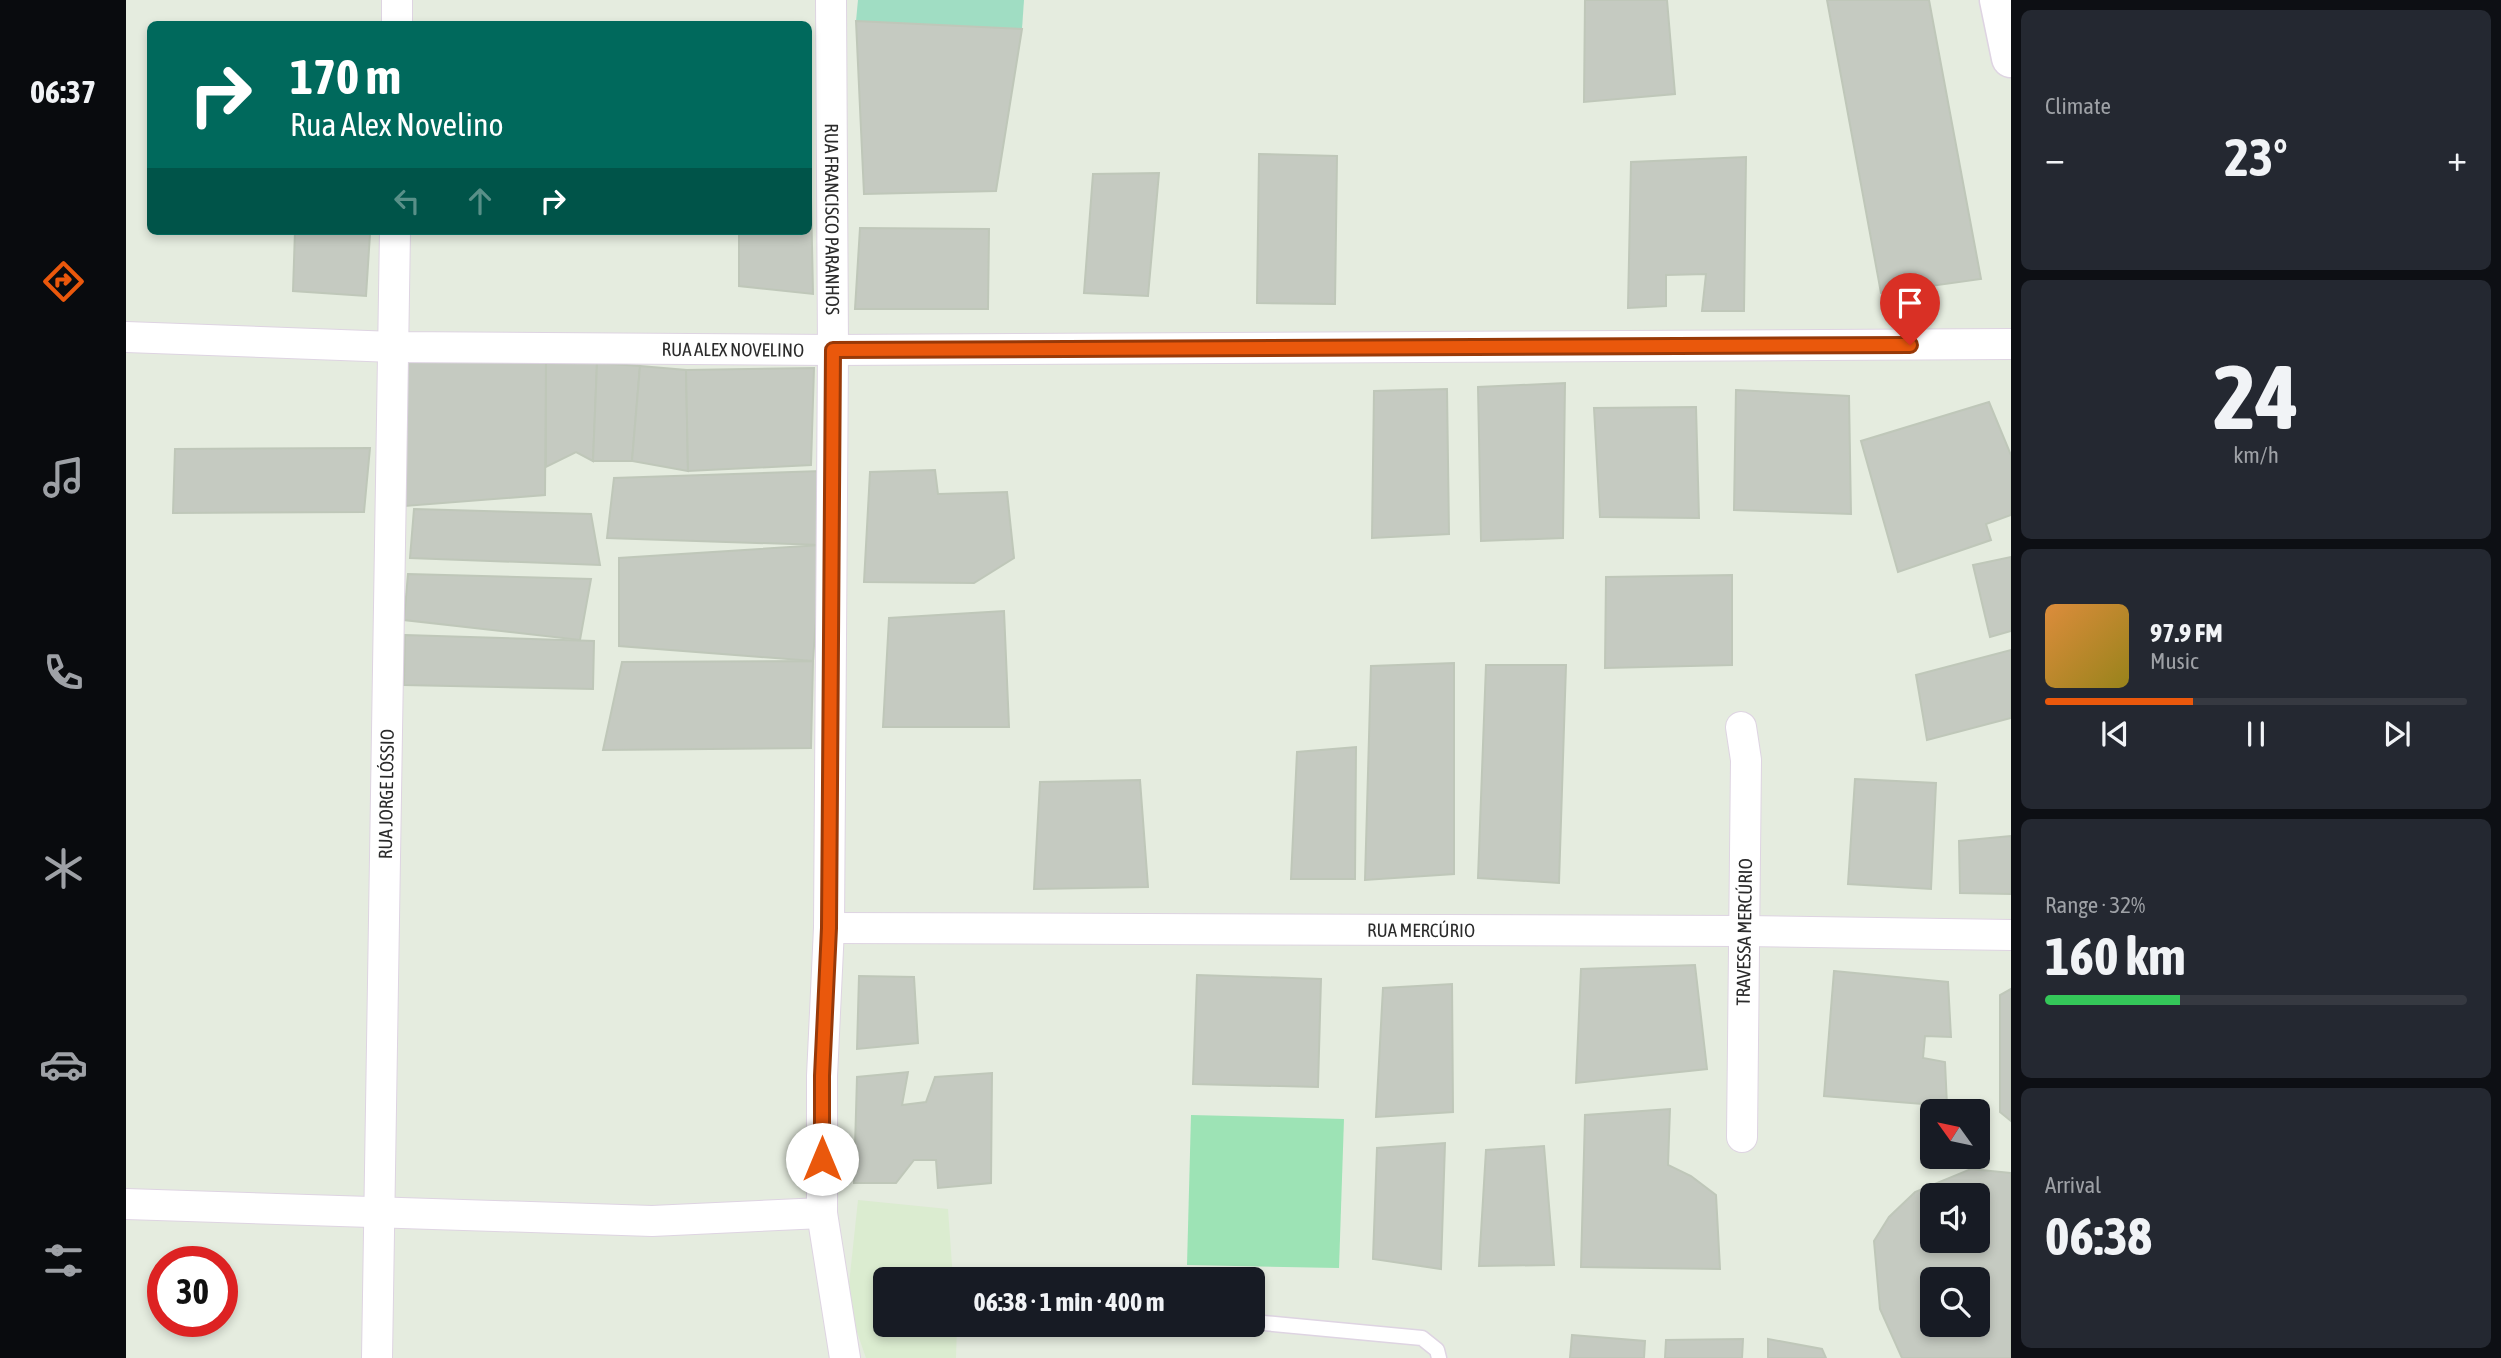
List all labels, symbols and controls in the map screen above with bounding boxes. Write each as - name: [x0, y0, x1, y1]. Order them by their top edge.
- text: 170 m: [290, 48, 401, 104]
- icon: right: [175, 49, 266, 140]
- text: 06:37: [30, 73, 96, 110]
- text: Climate: [2045, 93, 2111, 119]
- text: Rua Alex Novelino: [290, 106, 503, 143]
- street label: RUA FRANCISCO PARANHOS: [821, 123, 844, 315]
- text: 23°: [2224, 127, 2288, 187]
- text: −: [2045, 136, 2065, 179]
- text: +: [2447, 136, 2467, 179]
- icon: left: [388, 182, 426, 220]
- icon: ahead: [461, 182, 499, 220]
- icon: right: [534, 182, 572, 220]
- icon: directions: [39, 257, 88, 306]
- pin: [1880, 273, 1940, 345]
- icon: arrive: [1891, 284, 1929, 322]
- street label: RUA ALEX NOVELINO: [661, 338, 804, 361]
- text: 24: [2213, 344, 2299, 448]
- text: km/h: [2233, 442, 2279, 468]
- icon: music: [39, 453, 88, 502]
- text: 97.9 FM: [2150, 618, 2223, 648]
- icon: phone: [39, 648, 88, 697]
- text: Music: [2150, 648, 2198, 674]
- icon: previous: [2096, 715, 2134, 753]
- icon: pause: [2237, 715, 2275, 753]
- icon: next: [2378, 715, 2416, 753]
- street label: RUA JORGE LÓSSIO: [374, 729, 398, 859]
- icon: climate: [39, 844, 88, 893]
- street label: TRAVESSA MERCÚRIO: [1732, 858, 1756, 1006]
- text: Range · 32%: [2045, 892, 2145, 918]
- street label: RUA MERCÚRIO: [1367, 919, 1475, 941]
- text: 160 km: [2045, 926, 2186, 986]
- icon: car: [39, 1040, 88, 1089]
- north arrow: [1920, 1099, 1990, 1169]
- map controls: [1920, 1099, 1990, 1337]
- position arrow: [785, 1122, 859, 1196]
- text: Arrival: [2045, 1172, 2101, 1198]
- button: sound: [1920, 1183, 1990, 1253]
- text: 06:38: [2045, 1206, 2152, 1266]
- icon: filters: [39, 1236, 88, 1285]
- speed limit sign: 30: [147, 1246, 238, 1337]
- button: search: [1920, 1267, 1990, 1337]
- text: 06:38 · 1 min · 400 m: [974, 1287, 1164, 1317]

